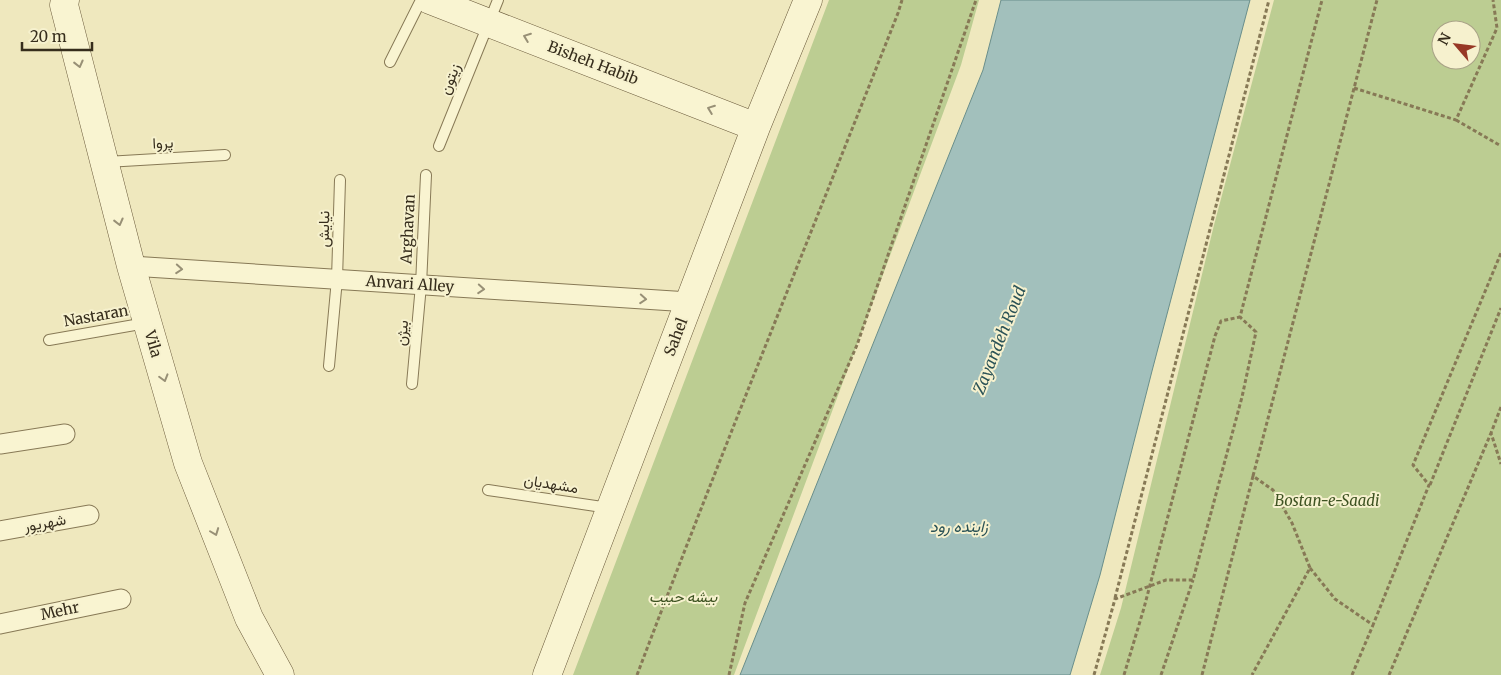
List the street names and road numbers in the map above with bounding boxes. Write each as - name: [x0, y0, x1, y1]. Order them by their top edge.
- street label: Bisheh Habib: [545, 37, 641, 89]
- street label: زیتون: [435, 60, 464, 97]
- street label: پروا: [152, 132, 174, 154]
- street label: Arghavan: [396, 193, 419, 265]
- street label: نیایش: [314, 210, 334, 248]
- street label: Anvari Alley: [364, 271, 455, 296]
- street label: Nastaran: [62, 300, 130, 331]
- street label: Sahel: [660, 315, 692, 359]
- street label: بیژن: [391, 319, 412, 347]
- street label: Vila: [140, 327, 166, 360]
- street label: مشهدیان: [523, 470, 580, 497]
- street label: شهریور: [21, 509, 68, 536]
- street label: Mehr: [39, 597, 81, 624]

